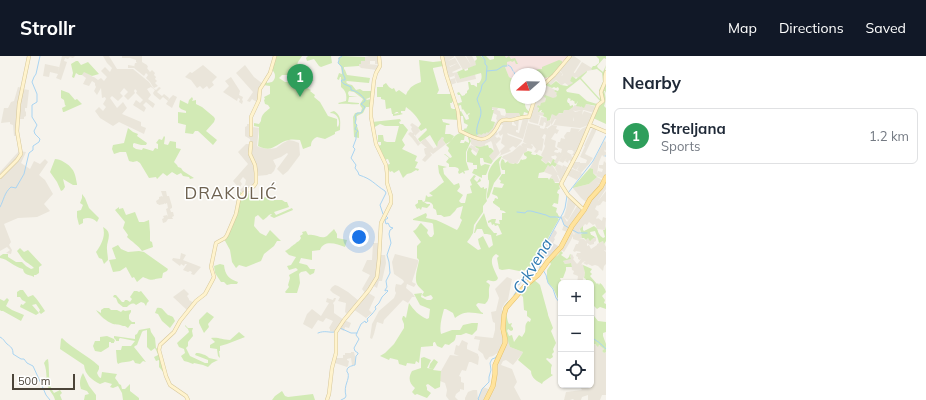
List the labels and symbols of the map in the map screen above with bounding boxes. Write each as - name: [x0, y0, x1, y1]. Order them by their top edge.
- pin: 1: [287, 64, 313, 97]
- north arrow: [510, 68, 546, 104]
- district label: DRAKULIĆ: [184, 182, 278, 203]
- your location: [349, 227, 369, 247]
- water label: Crkvena: [508, 234, 556, 297]
- scale bar: [12, 372, 75, 391]

